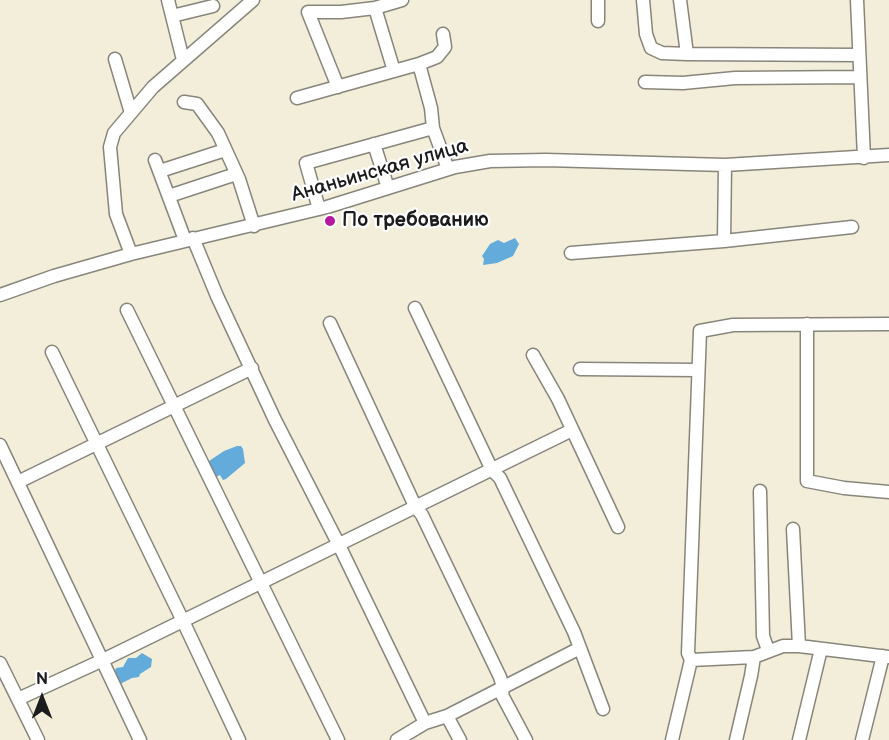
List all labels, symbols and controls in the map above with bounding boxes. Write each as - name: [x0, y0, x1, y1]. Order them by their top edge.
- street label: Ананьинская улица: [289, 134, 471, 208]
- place label: По требованию: [342, 209, 489, 233]
- marker: По требованию: [323, 214, 337, 228]
- north arrow: [12, 668, 72, 728]
- text: N: [36, 670, 48, 689]

